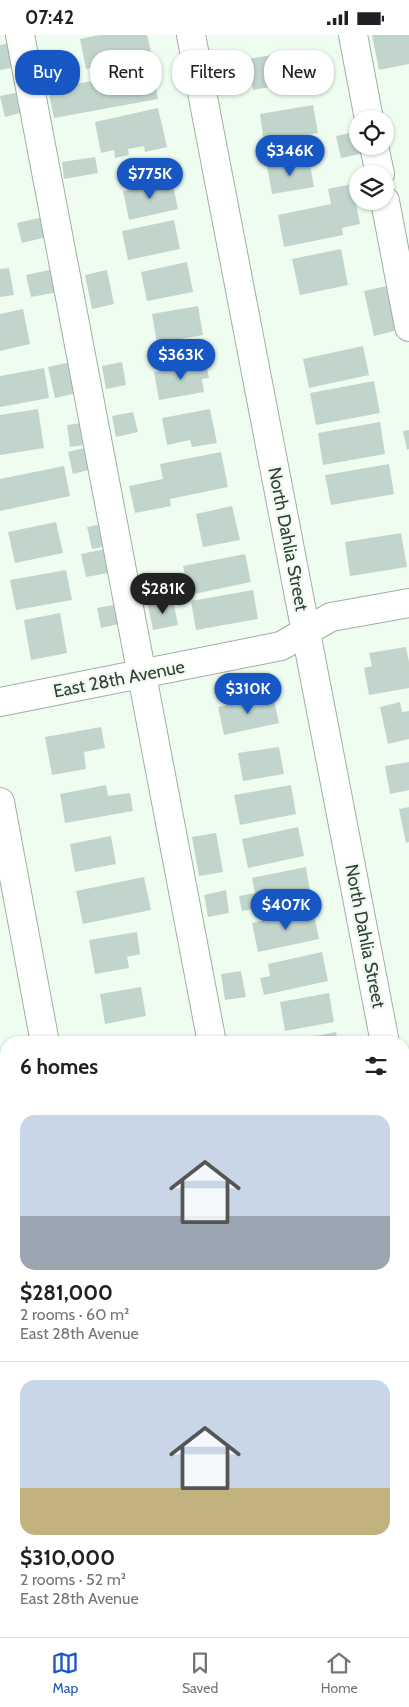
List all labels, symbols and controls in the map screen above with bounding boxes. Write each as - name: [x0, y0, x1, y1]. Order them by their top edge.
- text: 07:42: [25, 6, 74, 29]
- chip: Buy: [15, 50, 80, 95]
- chip: Rent: [90, 50, 162, 95]
- chip: Filters: [172, 50, 254, 95]
- chip: New: [264, 50, 334, 95]
- map controls: [349, 110, 394, 210]
- button: locate: [349, 110, 394, 155]
- pin: $346K: [255, 135, 325, 177]
- text: $346K: [267, 141, 313, 160]
- pin: $775K: [115, 157, 185, 200]
- text: $775K: [128, 164, 172, 183]
- button: layers: [349, 165, 394, 210]
- pin: $363K: [146, 339, 216, 381]
- text: $363K: [158, 345, 204, 364]
- street label: North Dahlia Street: [263, 465, 313, 613]
- pin: $281K: [128, 573, 198, 615]
- text: $281K: [141, 579, 185, 598]
- street label: East 28th Avenue: [51, 655, 187, 703]
- pin: $310K: [213, 673, 283, 715]
- text: $310K: [225, 679, 271, 698]
- street label: North Dahlia Street: [340, 862, 390, 1010]
- pin: $407K: [251, 889, 321, 931]
- text: $407K: [262, 895, 310, 914]
- icon: filters: [362, 1052, 390, 1080]
- text: 6 homes: [20, 1054, 98, 1079]
- icon: home: [160, 1147, 250, 1237]
- text: $281,000: [20, 1280, 113, 1305]
- text: 2 rooms · 60 m²: [20, 1305, 129, 1324]
- text: East 28th Avenue: [20, 1324, 139, 1343]
- icon: home: [160, 1413, 250, 1503]
- text: $310,000: [20, 1545, 115, 1570]
- text: 2 rooms · 52 m²: [20, 1570, 126, 1589]
- text: East 28th Avenue: [20, 1589, 139, 1608]
- tab: Map: [51, 1649, 79, 1697]
- tab: Saved: [182, 1649, 218, 1697]
- tab: Home: [321, 1649, 358, 1697]

